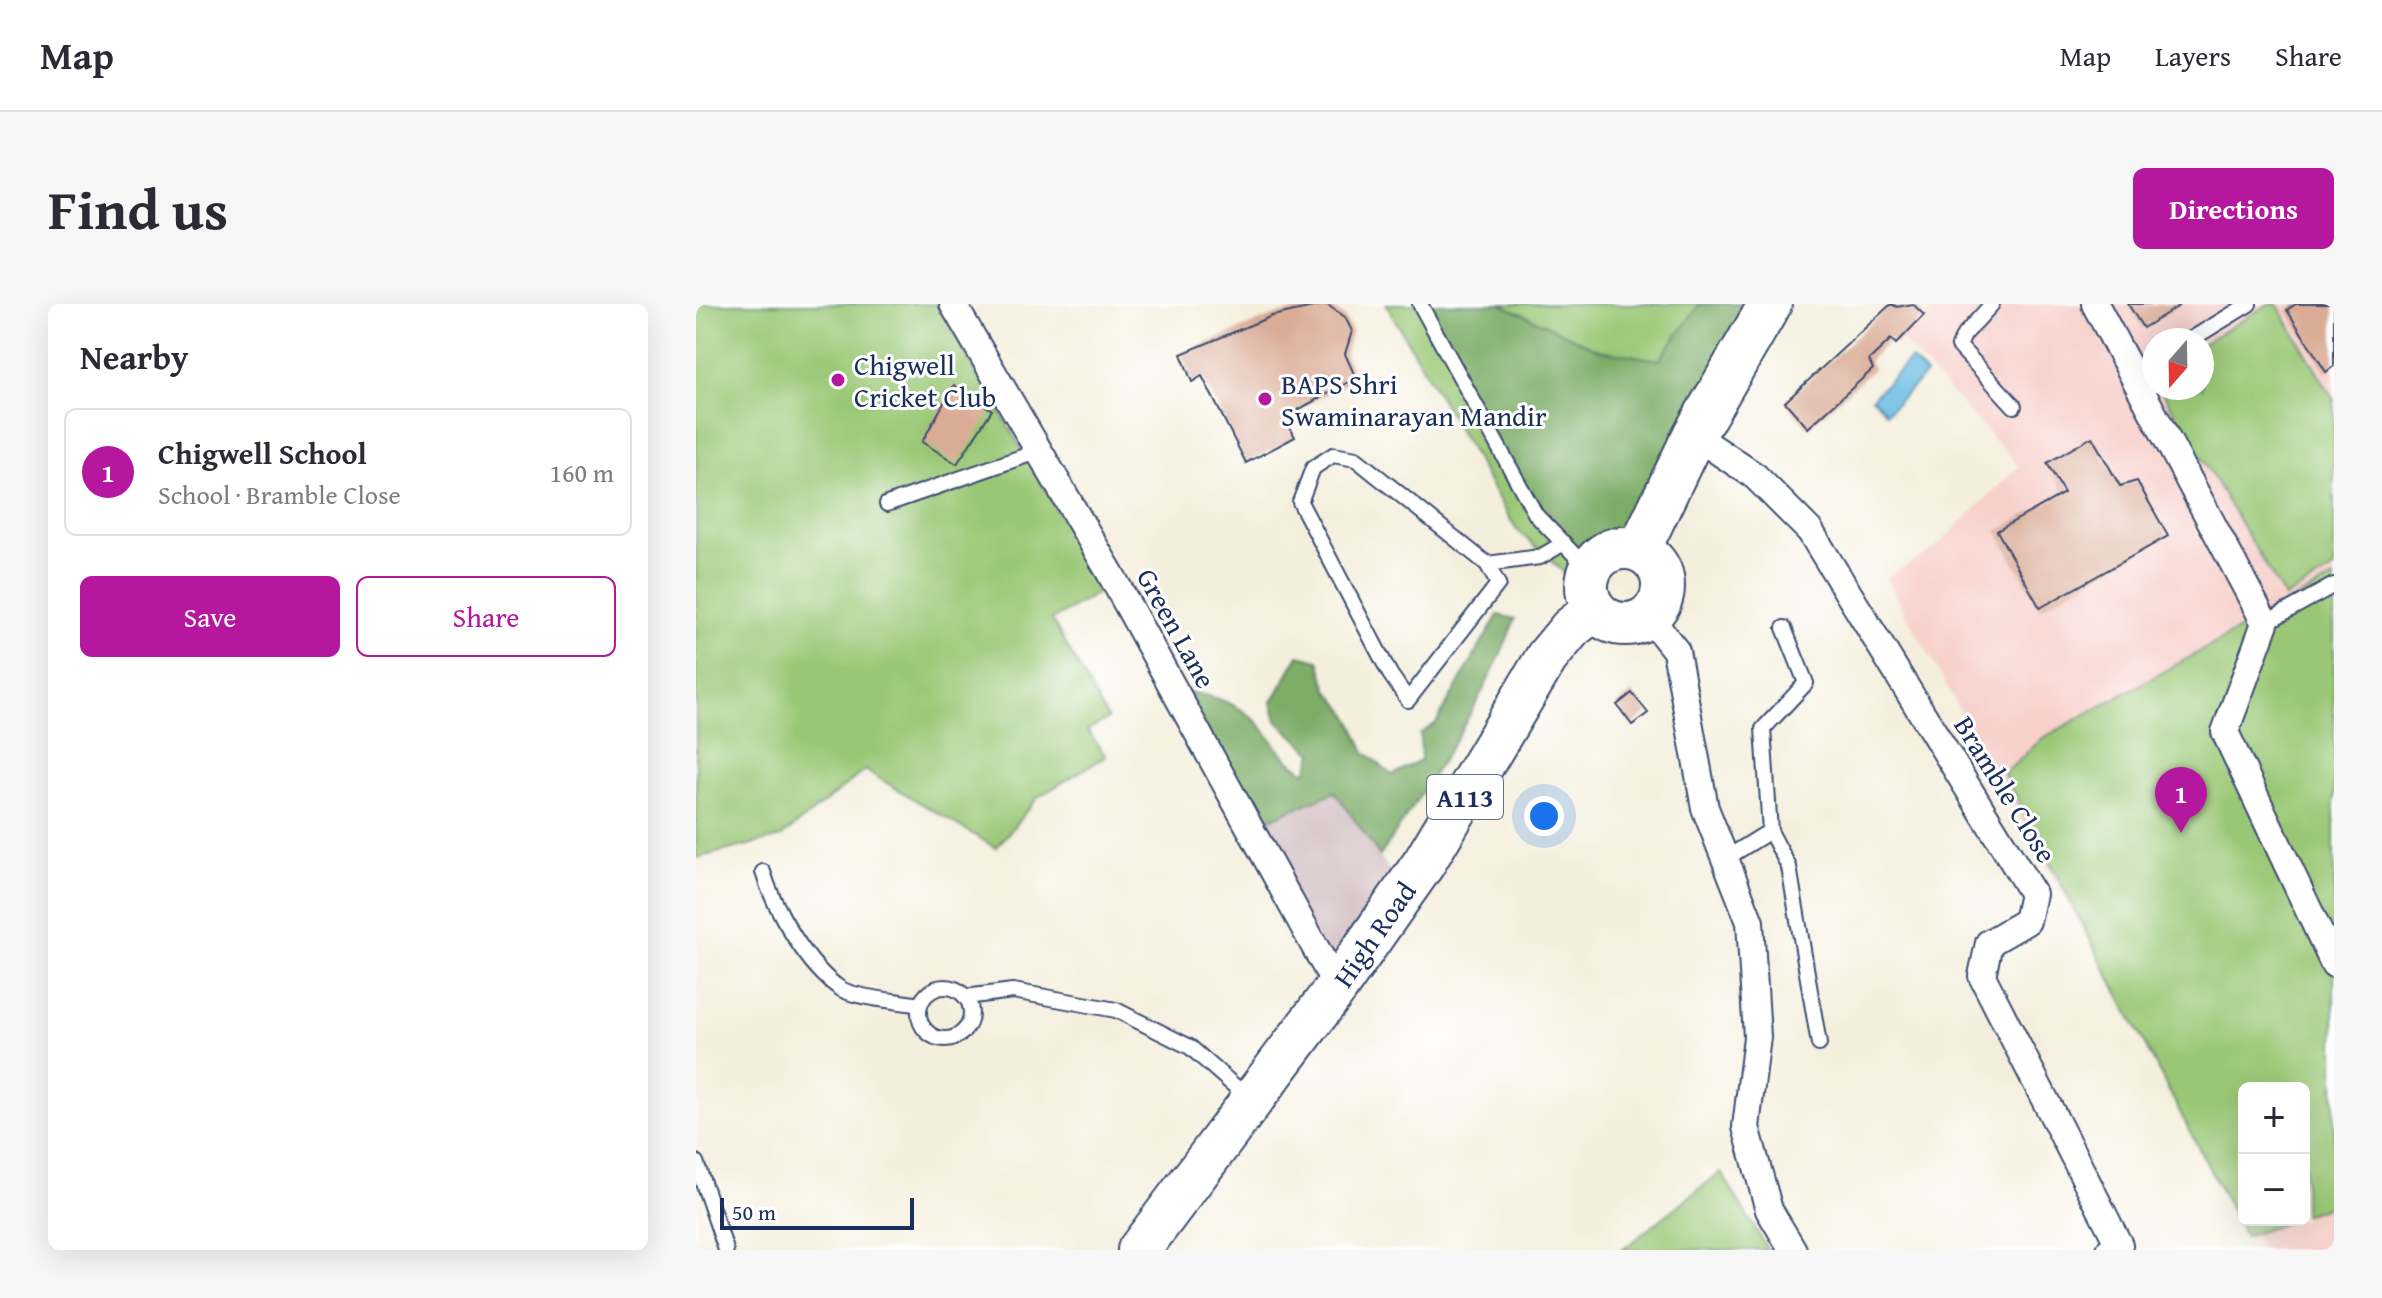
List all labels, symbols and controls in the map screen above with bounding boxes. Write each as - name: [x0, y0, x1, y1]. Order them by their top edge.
- text: Map: [40, 27, 114, 83]
- text: Map: [2060, 35, 2111, 76]
- text: Layers: [2155, 35, 2231, 76]
- text: Share: [2275, 35, 2342, 76]
- text: Find us: [48, 167, 228, 250]
- button: Directions: [2133, 168, 2334, 249]
- north arrow: [2142, 328, 2214, 400]
- text: Nearby: [80, 332, 189, 381]
- place label: Chigwell Cricket Club: [854, 344, 996, 417]
- place label: BAPS Shri Swaminarayan Mandir: [1281, 363, 1547, 436]
- marker: Chigwell Cricket Club: [829, 371, 847, 389]
- marker: BAPS Shri Swaminarayan Mandir: [1256, 390, 1274, 408]
- text: Chigwell School: [158, 431, 367, 475]
- text: 1: [101, 453, 115, 492]
- text: 160 m: [549, 453, 614, 492]
- text: School · Bramble Close: [158, 475, 401, 514]
- street label: Green Lane: [1127, 561, 1227, 695]
- button: Save: [80, 576, 340, 657]
- button: Share: [356, 576, 616, 657]
- street label: Bramble Close: [1944, 708, 2068, 870]
- pin: 1: [2155, 767, 2207, 833]
- road number: A113: [1427, 775, 1503, 819]
- your location: [1524, 796, 1564, 836]
- street label: High Road: [1323, 873, 1425, 995]
- map controls: [2238, 1082, 2310, 1226]
- button: +: [2238, 1082, 2310, 1154]
- button: −: [2238, 1154, 2310, 1226]
- scale bar: [720, 1194, 914, 1230]
- text: 50 m: [732, 1196, 776, 1228]

